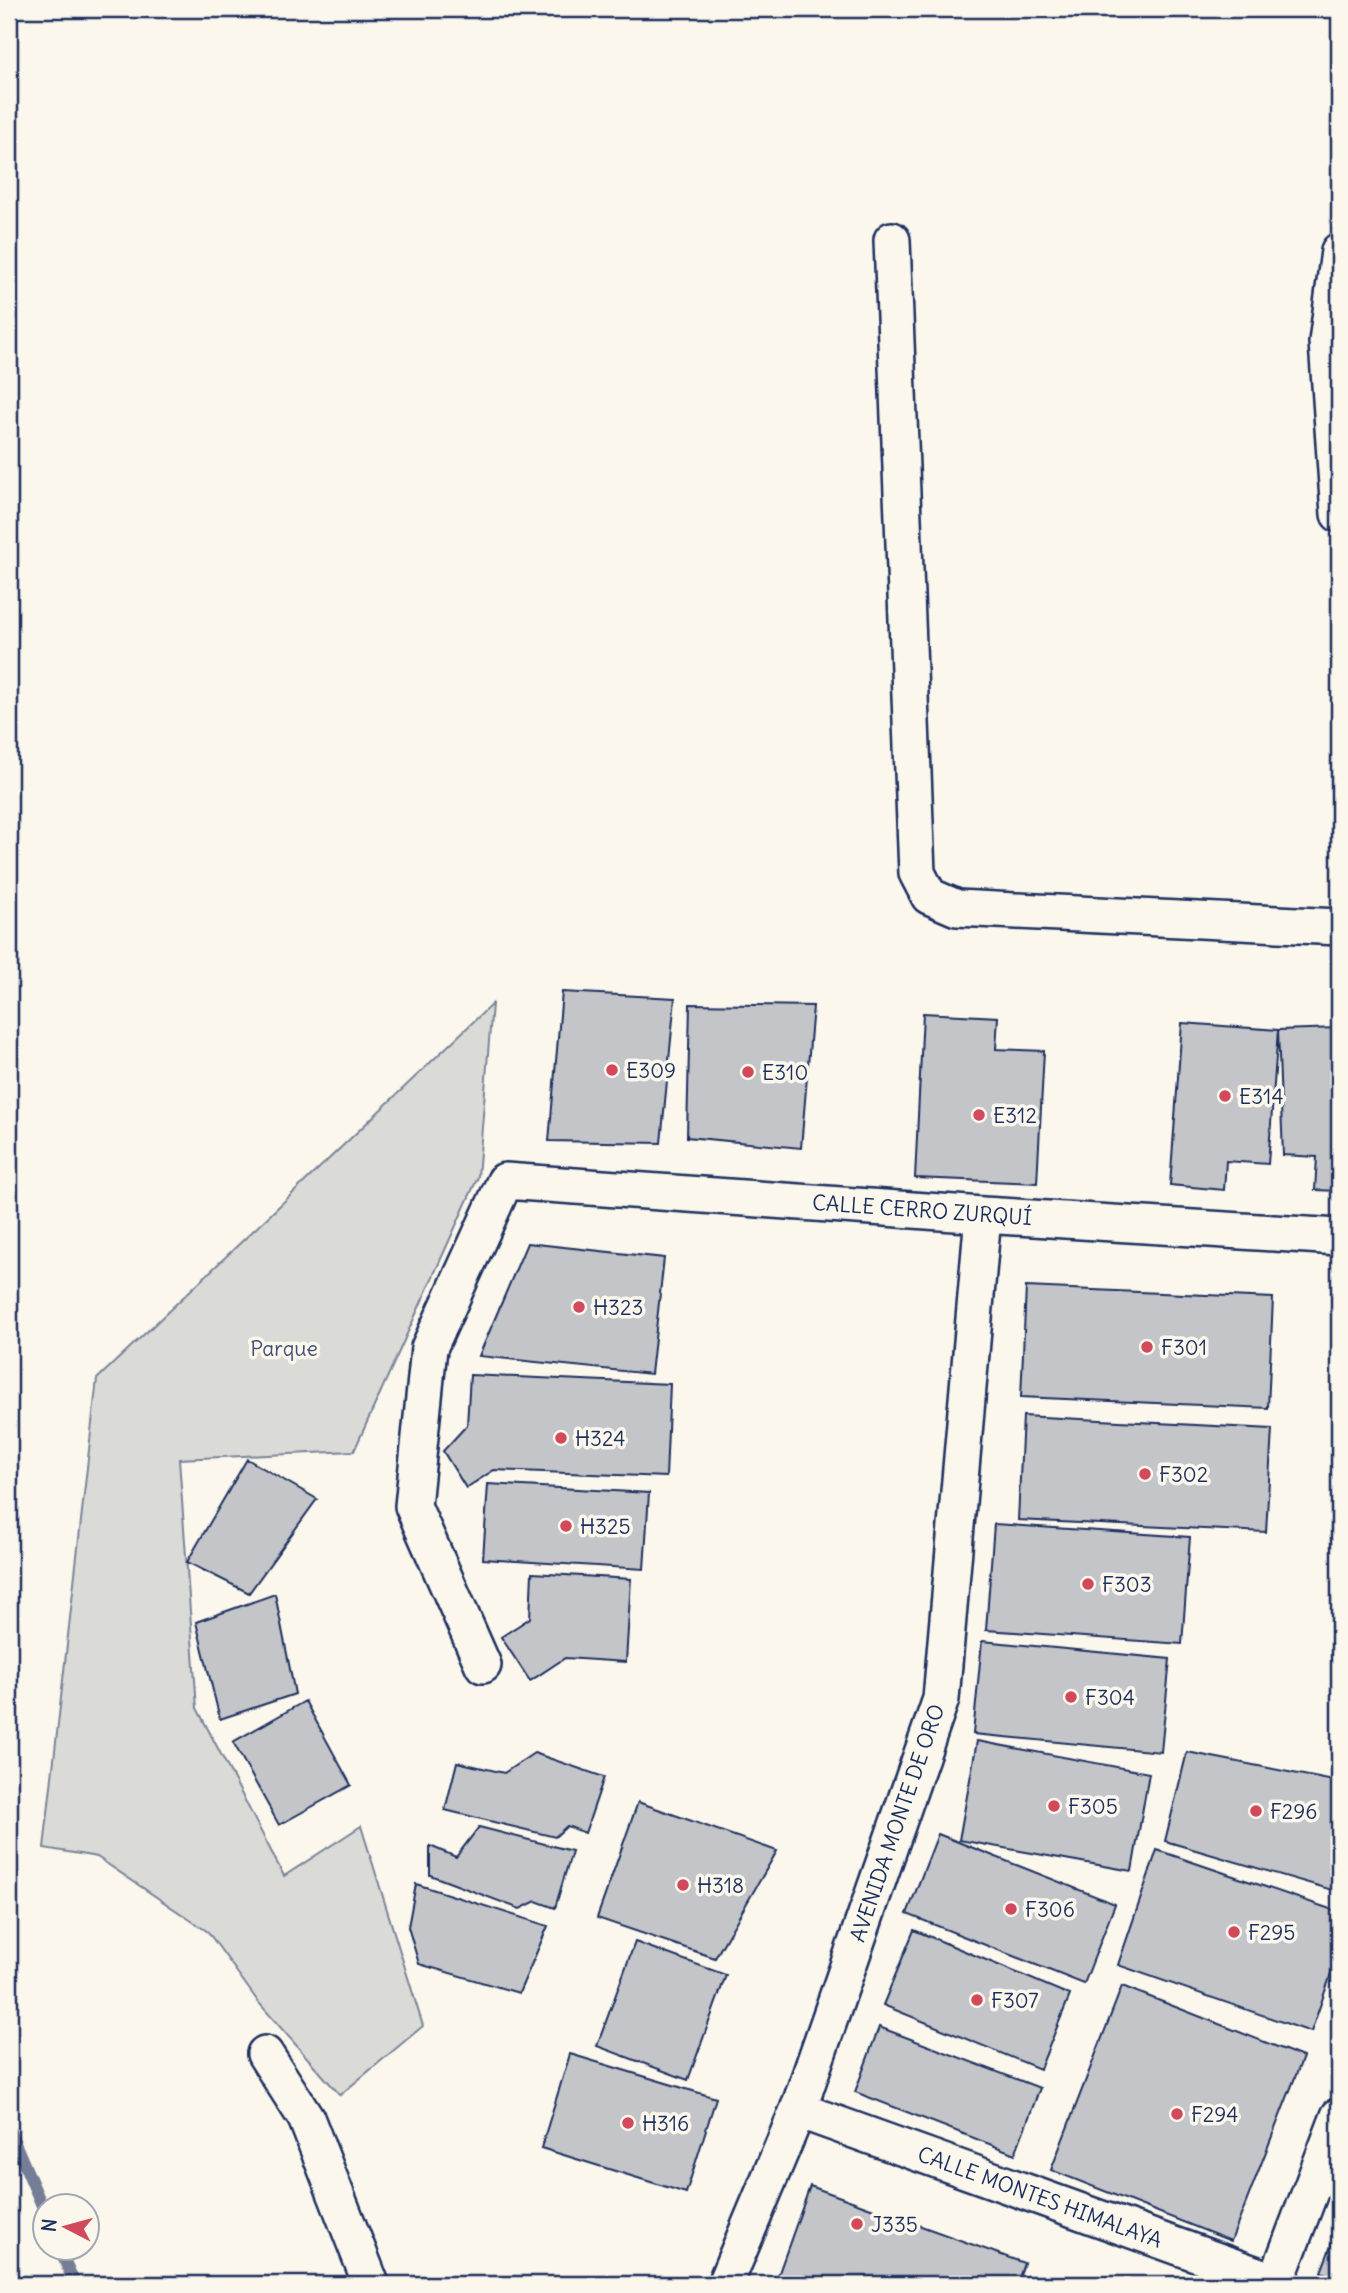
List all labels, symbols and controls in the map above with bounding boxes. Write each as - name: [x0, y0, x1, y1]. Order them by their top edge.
- place label: E309: [626, 1057, 676, 1084]
- place label: E310: [762, 1059, 808, 1086]
- marker: E309: [604, 1062, 620, 1078]
- marker: E310: [740, 1064, 756, 1080]
- place label: E314: [1239, 1083, 1284, 1110]
- marker: E314: [1217, 1088, 1233, 1104]
- place label: E312: [993, 1102, 1037, 1129]
- marker: E312: [971, 1107, 987, 1123]
- street label: CALLE CERRO ZURQUÍ: [811, 1189, 1033, 1231]
- place label: H323: [593, 1294, 643, 1321]
- marker: H323: [571, 1299, 587, 1315]
- place label: F301: [1161, 1334, 1207, 1361]
- park label: Parque: [250, 1335, 318, 1362]
- marker: F301: [1139, 1339, 1155, 1355]
- place label: H324: [575, 1425, 625, 1452]
- marker: H324: [553, 1430, 569, 1446]
- place label: F302: [1159, 1461, 1208, 1488]
- marker: F302: [1137, 1466, 1153, 1482]
- place label: H325: [580, 1513, 631, 1540]
- marker: H325: [558, 1518, 574, 1534]
- place label: F303: [1102, 1571, 1152, 1598]
- marker: F303: [1080, 1576, 1096, 1592]
- place label: F304: [1085, 1684, 1135, 1711]
- marker: F304: [1063, 1689, 1079, 1705]
- street label: AVENIDA MONTE DE ORO: [844, 1701, 950, 1945]
- place label: F305: [1068, 1793, 1118, 1820]
- marker: F305: [1046, 1798, 1062, 1814]
- place label: F296: [1270, 1798, 1317, 1825]
- marker: F296: [1248, 1803, 1264, 1819]
- place label: H318: [697, 1872, 744, 1899]
- marker: H318: [675, 1877, 691, 1893]
- place label: F306: [1025, 1896, 1075, 1923]
- marker: F306: [1003, 1901, 1019, 1917]
- place label: F295: [1248, 1919, 1295, 1946]
- marker: F295: [1226, 1924, 1242, 1940]
- place label: F307: [991, 1987, 1039, 2014]
- marker: F307: [969, 1992, 985, 2008]
- place label: F294: [1191, 2101, 1238, 2128]
- marker: F294: [1169, 2106, 1185, 2122]
- place label: H316: [642, 2110, 689, 2137]
- marker: H316: [620, 2115, 636, 2131]
- street label: CALLE MONTES HIMALAYA: [914, 2140, 1166, 2254]
- north arrow: [32, 2192, 102, 2262]
- place label: J335: [871, 2211, 918, 2238]
- marker: J335: [849, 2216, 865, 2232]
- text: N: [36, 2217, 62, 2233]

